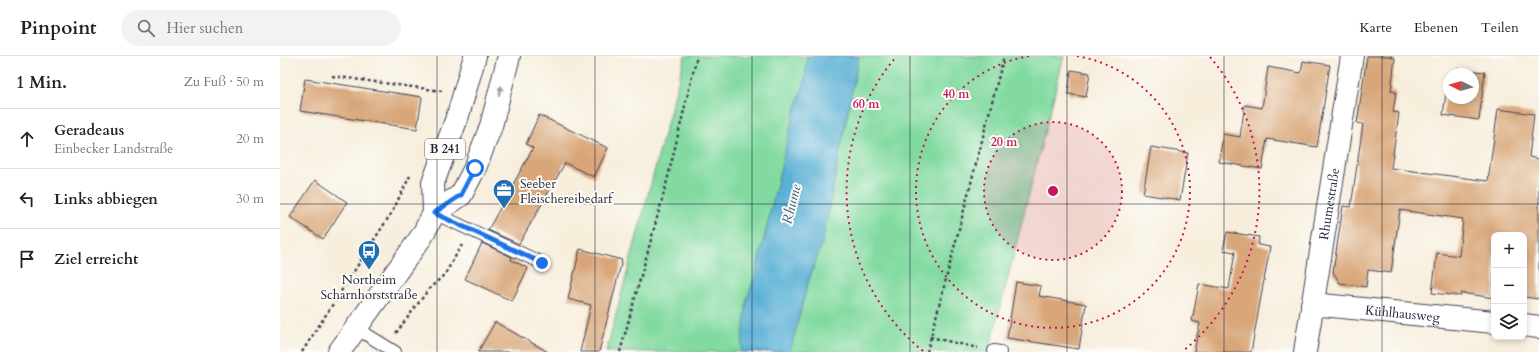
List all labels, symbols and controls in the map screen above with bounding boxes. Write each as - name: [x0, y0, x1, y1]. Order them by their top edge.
- search box: [121, 10, 401, 46]
- text: Pinpoint: [20, 15, 97, 41]
- icon: search: [135, 17, 157, 39]
- text: Hier suchen: [167, 18, 243, 38]
- text: Karte: [1359, 18, 1392, 37]
- text: Ebenen: [1414, 18, 1459, 37]
- text: Teilen: [1481, 18, 1519, 37]
- north arrow: [1443, 68, 1479, 104]
- text: 1 Min.: [16, 71, 67, 94]
- text: Zu Fuß · 50 m: [184, 73, 264, 91]
- one-way arrow: [498, 85, 504, 97]
- text: 40 m: [943, 86, 970, 102]
- text: 60 m: [853, 96, 880, 112]
- text: Geradeaus: [54, 120, 124, 140]
- icon: ahead: [16, 128, 38, 150]
- text: 20 m: [236, 130, 264, 148]
- text: 20 m: [991, 134, 1018, 150]
- road number: B 241: [425, 139, 465, 159]
- text: Einbecker Landstraße: [54, 140, 173, 158]
- route start: [466, 159, 484, 177]
- street label: Rhumestraße: [1315, 167, 1344, 241]
- place label: Seeber Fleischereibedarf: [520, 175, 614, 208]
- office icon: Seeber Fleischereibedarf: [491, 177, 517, 210]
- water label: Rhume: [777, 182, 806, 226]
- centre of rings: [1046, 184, 1060, 198]
- icon: left: [16, 188, 38, 210]
- text: Links abbiegen: [54, 189, 158, 209]
- text: 30 m: [236, 190, 264, 208]
- map controls: [1491, 232, 1527, 340]
- button: +: [1491, 232, 1527, 268]
- bus stop icon: Northeim Scharnhorststraße: [356, 238, 382, 271]
- icon: arrive: [16, 248, 38, 270]
- text: Ziel erreicht: [54, 249, 138, 269]
- route end: [533, 254, 551, 272]
- button: −: [1491, 268, 1527, 304]
- place label: Northeim Scharnhorststraße: [320, 271, 418, 304]
- street label: Kühlhausweg: [1364, 301, 1441, 327]
- button: layers: [1491, 304, 1527, 340]

